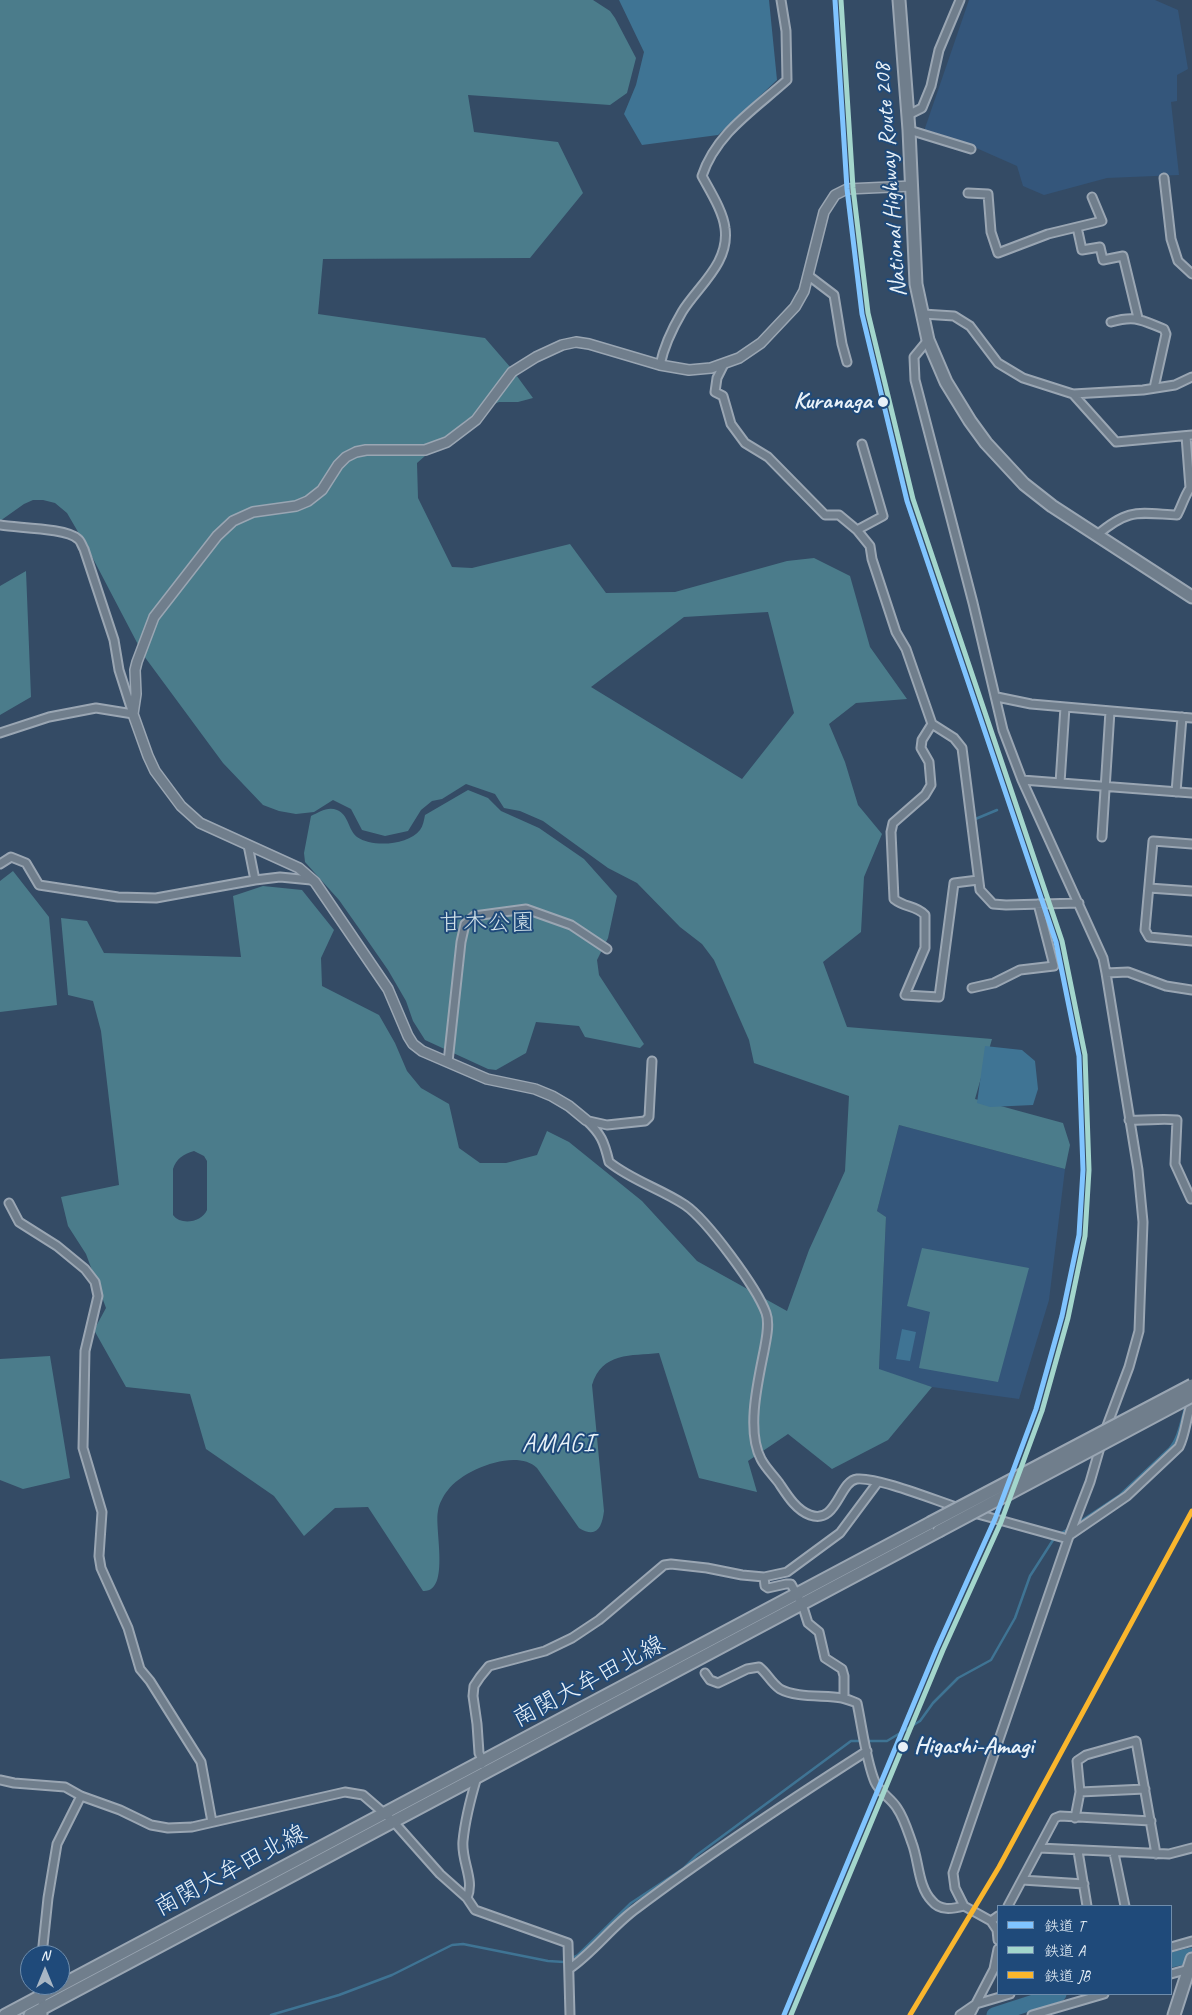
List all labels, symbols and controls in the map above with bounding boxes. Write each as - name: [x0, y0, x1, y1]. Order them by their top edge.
- street label: National Highway Route 208: [868, 62, 914, 298]
- place label: Kuranaga: [793, 388, 872, 416]
- marker: Kuranaga: [876, 395, 890, 409]
- park label: 甘木公園: [439, 910, 535, 938]
- district label: AMAGI: [521, 1428, 595, 1460]
- street label: 南関大牟田北線: [508, 1630, 670, 1734]
- place label: Higashi-Amagi: [914, 1733, 1033, 1761]
- marker: Higashi-Amagi: [896, 1740, 910, 1754]
- street label: 南関大牟田北線: [150, 1819, 312, 1923]
- legend: [997, 1905, 1172, 1995]
- text: 鉄道 T: [1044, 1917, 1085, 1936]
- text: 鉄道 A: [1044, 1942, 1085, 1961]
- north arrow: [20, 1945, 70, 1995]
- text: N: [41, 1947, 49, 1964]
- text: 鉄道 JB: [1044, 1967, 1090, 1986]

